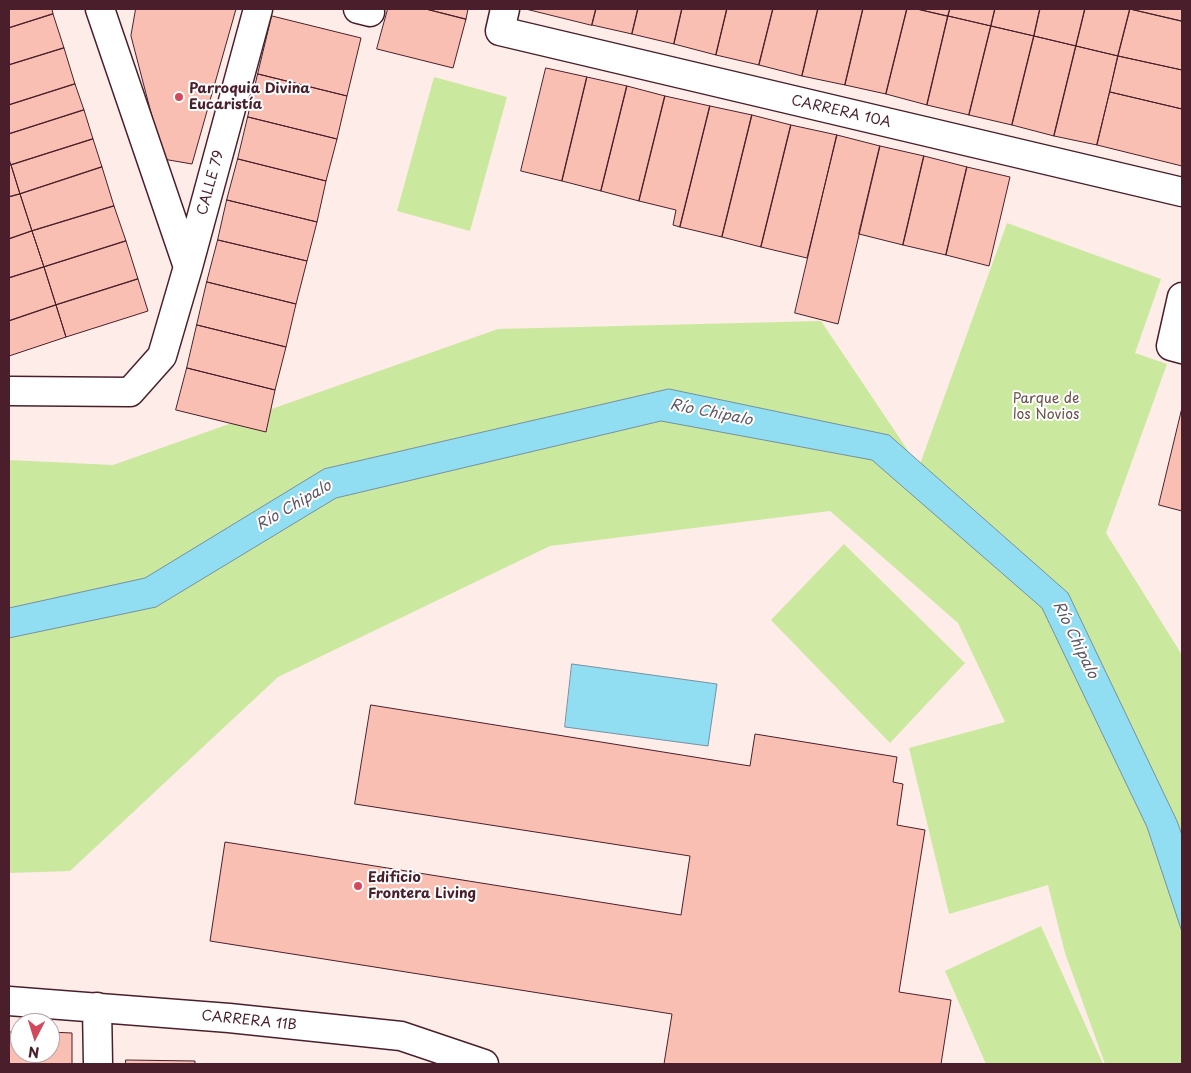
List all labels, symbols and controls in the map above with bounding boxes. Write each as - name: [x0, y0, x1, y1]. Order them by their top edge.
- place label: Parroquia Divina Eucaristía: [189, 81, 310, 114]
- marker: Parroquia Divina Eucaristía: [173, 91, 185, 103]
- street label: CARRERA 10A: [790, 92, 892, 132]
- street label: CALLE 79: [194, 149, 228, 217]
- park label: Parque de los Novios: [1013, 391, 1079, 424]
- water label: Río Chipalo: [668, 396, 754, 430]
- water label: Río Chipalo: [253, 477, 335, 535]
- water label: Río Chipalo: [1049, 598, 1101, 682]
- place label: Edificio Frontera Living: [368, 870, 476, 902]
- marker: Edificio Frontera Living: [352, 880, 364, 892]
- street label: CARRERA 11B: [201, 1008, 297, 1034]
- north arrow: [10, 1013, 60, 1063]
- text: N: [27, 1042, 40, 1063]

